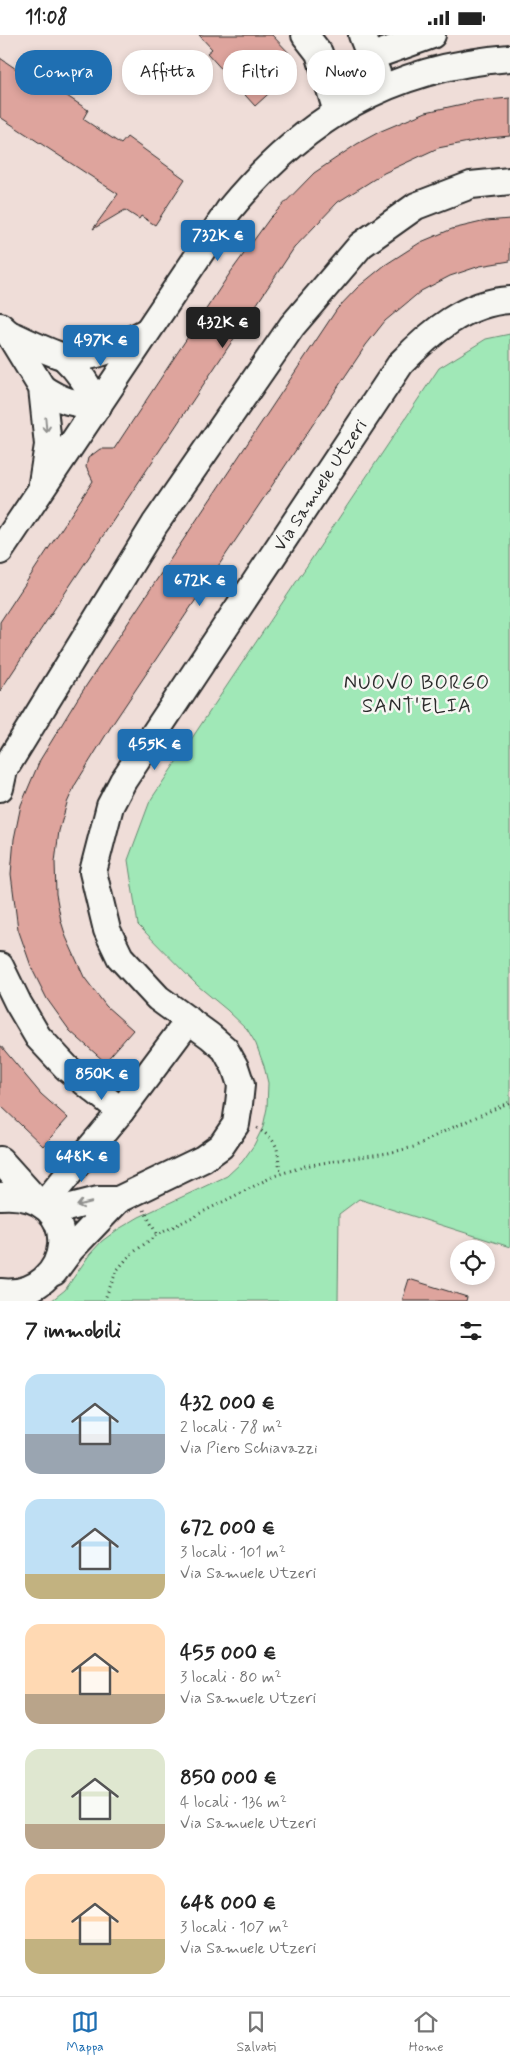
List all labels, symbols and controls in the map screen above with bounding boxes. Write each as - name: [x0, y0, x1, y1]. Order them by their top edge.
- text: 11:08: [25, 5, 68, 30]
- chip: Compra: [15, 50, 112, 95]
- chip: Affitta: [122, 50, 213, 95]
- chip: Filtri: [223, 50, 297, 95]
- chip: Nuovo: [307, 50, 385, 95]
- pin: 732K €: [177, 219, 259, 262]
- text: 732K €: [192, 225, 244, 246]
- pin: 432K €: [182, 307, 264, 349]
- text: 432K €: [197, 312, 249, 333]
- pin: 497K €: [60, 325, 142, 367]
- text: 497K €: [74, 330, 128, 351]
- street label: Via Samuele Utzeri: [268, 415, 373, 556]
- one-way arrow: [41, 417, 51, 433]
- pin: 672K €: [159, 565, 241, 607]
- text: 672K €: [174, 570, 226, 591]
- district label: NUOVO BORGO SANT'ELIA: [344, 670, 490, 720]
- pin: 455K €: [114, 729, 196, 771]
- text: 455K €: [129, 734, 181, 755]
- pin: 850K €: [61, 1059, 143, 1101]
- text: 850K €: [75, 1064, 129, 1085]
- pin: 648K €: [41, 1141, 123, 1183]
- text: 648K €: [56, 1146, 108, 1167]
- one-way arrow: [77, 1200, 93, 1209]
- map controls: [450, 1240, 495, 1285]
- button: locate: [450, 1240, 495, 1285]
- text: 7 immobili: [25, 1317, 121, 1345]
- icon: filters: [457, 1317, 485, 1345]
- text: 432 000 €: [180, 1389, 275, 1417]
- icon: home: [65, 1394, 125, 1454]
- text: 2 locali · 78 m²: [180, 1417, 282, 1438]
- text: Via Piero Schiavazzi: [180, 1438, 318, 1459]
- text: 672 000 €: [180, 1514, 275, 1542]
- icon: home: [65, 1519, 125, 1579]
- text: 3 locali · 101 m²: [180, 1542, 286, 1563]
- text: Via Samuele Utzeri: [180, 1563, 316, 1584]
- text: 455 000 €: [180, 1639, 277, 1667]
- icon: home: [65, 1644, 125, 1704]
- text: 3 locali · 80 m²: [180, 1667, 282, 1688]
- text: Via Samuele Utzeri: [180, 1688, 316, 1709]
- text: 850 000 €: [180, 1764, 277, 1792]
- icon: home: [65, 1769, 125, 1829]
- text: 4 locali · 136 m²: [180, 1792, 287, 1813]
- text: Via Samuele Utzeri: [180, 1813, 316, 1834]
- text: 648 000 €: [180, 1889, 276, 1917]
- icon: home: [65, 1894, 125, 1954]
- text: 3 locali · 107 m²: [180, 1917, 289, 1938]
- text: Via Samuele Utzeri: [180, 1938, 316, 1959]
- tab: Mappa: [66, 2008, 104, 2056]
- tab: Salvati: [237, 2008, 276, 2056]
- tab: Home: [409, 2008, 444, 2056]

